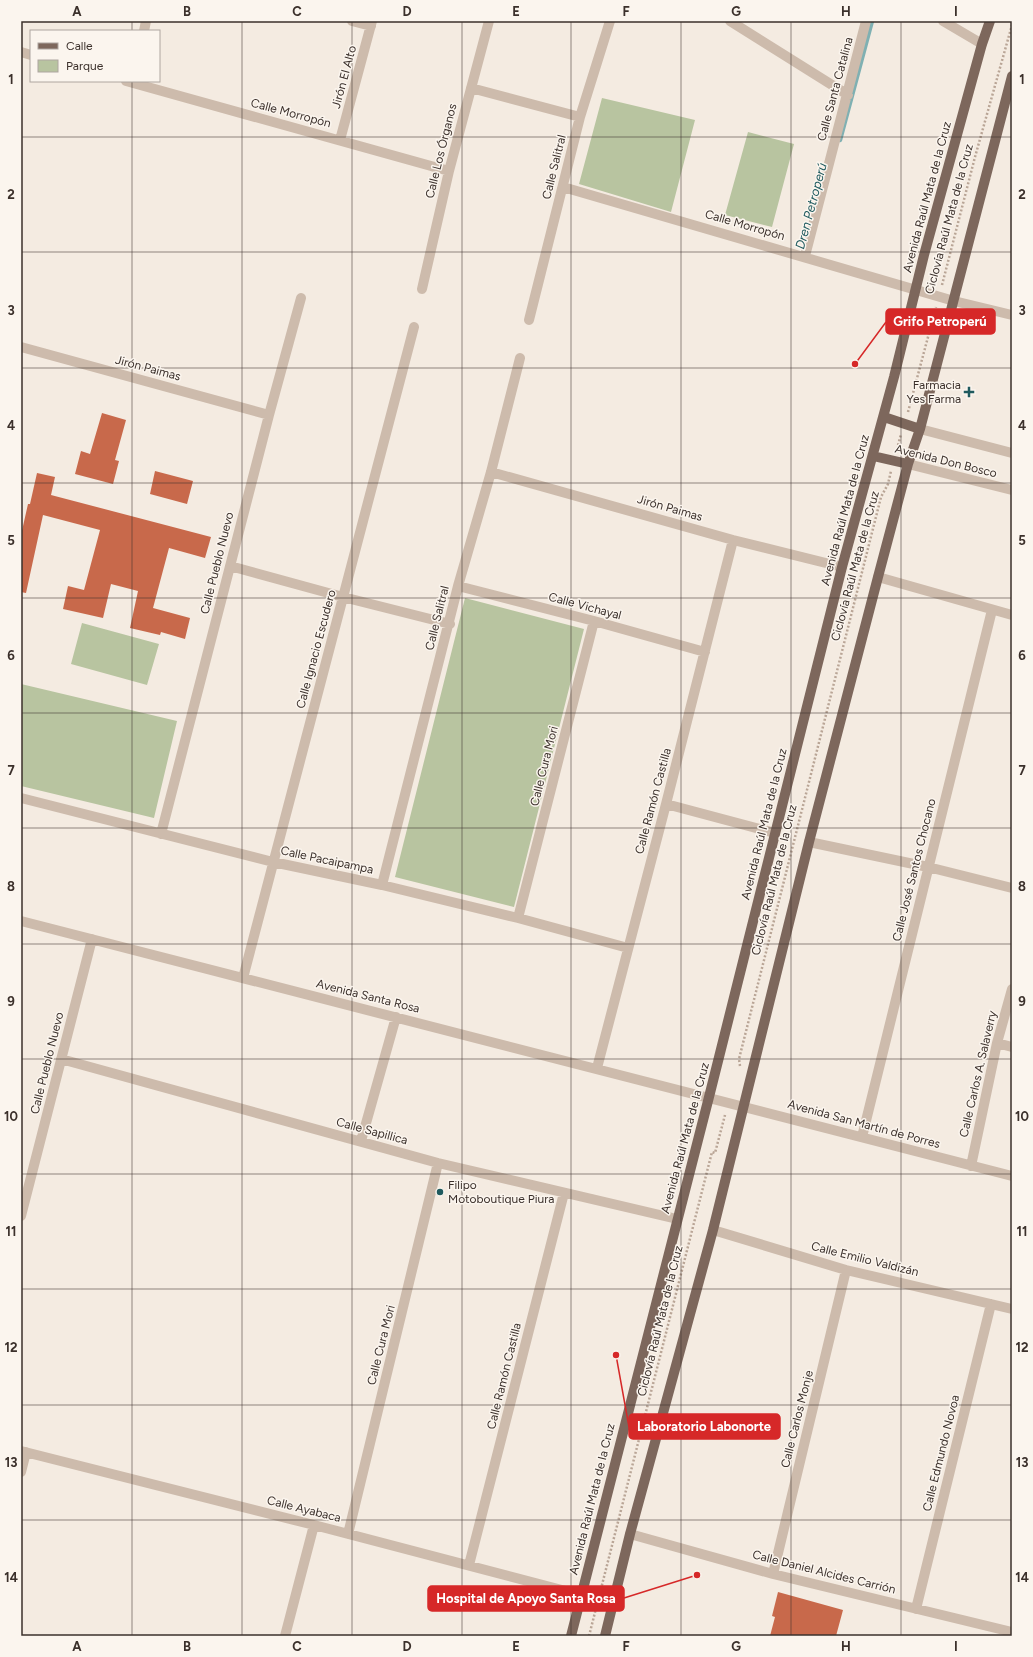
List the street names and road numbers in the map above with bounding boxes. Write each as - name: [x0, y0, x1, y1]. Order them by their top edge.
- street label: Calle Santa Catalina: [814, 36, 856, 142]
- street label: Jirón El Alto: [329, 44, 359, 110]
- street label: Calle Morropón: [249, 96, 333, 131]
- street label: Calle Los Órganos: [422, 102, 460, 200]
- street label: Avenida Raúl Mata de la Cruz: [900, 120, 954, 274]
- street label: Calle Salitral: [539, 133, 569, 201]
- street label: Ciclovía Raúl Mata de la Cruz: [922, 142, 976, 296]
- street label: Calle Morropón: [703, 207, 787, 243]
- street label: Jirón Paimas: [114, 353, 183, 384]
- street label: Avenida Raúl Mata de la Cruz: [818, 433, 872, 587]
- street label: Avenida Don Bosco: [894, 442, 998, 480]
- street label: Ciclovía Raúl Mata de la Cruz: [828, 489, 882, 643]
- street label: Jirón Paimas: [636, 492, 705, 524]
- street label: Calle Pueblo Nuevo: [198, 510, 236, 616]
- street label: Calle Salitral: [422, 584, 452, 652]
- street label: Calle Ignacio Escudero: [293, 588, 339, 710]
- street label: Calle Vichayal: [547, 590, 623, 622]
- street label: Calle Cura Mori: [527, 725, 561, 807]
- street label: Calle Ramón Castilla: [632, 746, 674, 856]
- street label: Avenida Raúl Mata de la Cruz: [738, 747, 790, 901]
- street label: Calle José Santos Chocano: [889, 797, 939, 943]
- street label: Ciclovía Raúl Mata de la Cruz: [748, 803, 800, 957]
- street label: Calle Pacaipampa: [279, 843, 375, 877]
- street label: Avenida Santa Rosa: [315, 976, 421, 1016]
- street label: Calle Carlos A. Salaverry: [957, 1009, 1000, 1139]
- street label: Calle Pueblo Nuevo: [28, 1010, 66, 1116]
- street label: Avenida Raúl Mata de la Cruz: [658, 1061, 712, 1215]
- street label: Avenida San Martín de Porres: [786, 1097, 942, 1151]
- street label: Calle Sapillica: [335, 1115, 409, 1147]
- street label: Calle Emilio Valdizán: [810, 1239, 920, 1279]
- street label: Ciclovía Raúl Mata de la Cruz: [634, 1244, 686, 1398]
- street label: Calle Cura Mori: [364, 1304, 398, 1386]
- street label: Calle Ramón Castilla: [484, 1321, 524, 1431]
- street label: Calle Carlos Monje: [778, 1368, 816, 1469]
- street label: Calle Edmundo Novoa: [920, 1393, 962, 1513]
- street label: Avenida Raúl Mata de la Cruz: [566, 1422, 618, 1576]
- street label: Calle Ayabaca: [266, 1493, 342, 1525]
- street label: Calle Daniel Alcides Carrión: [751, 1547, 897, 1597]

